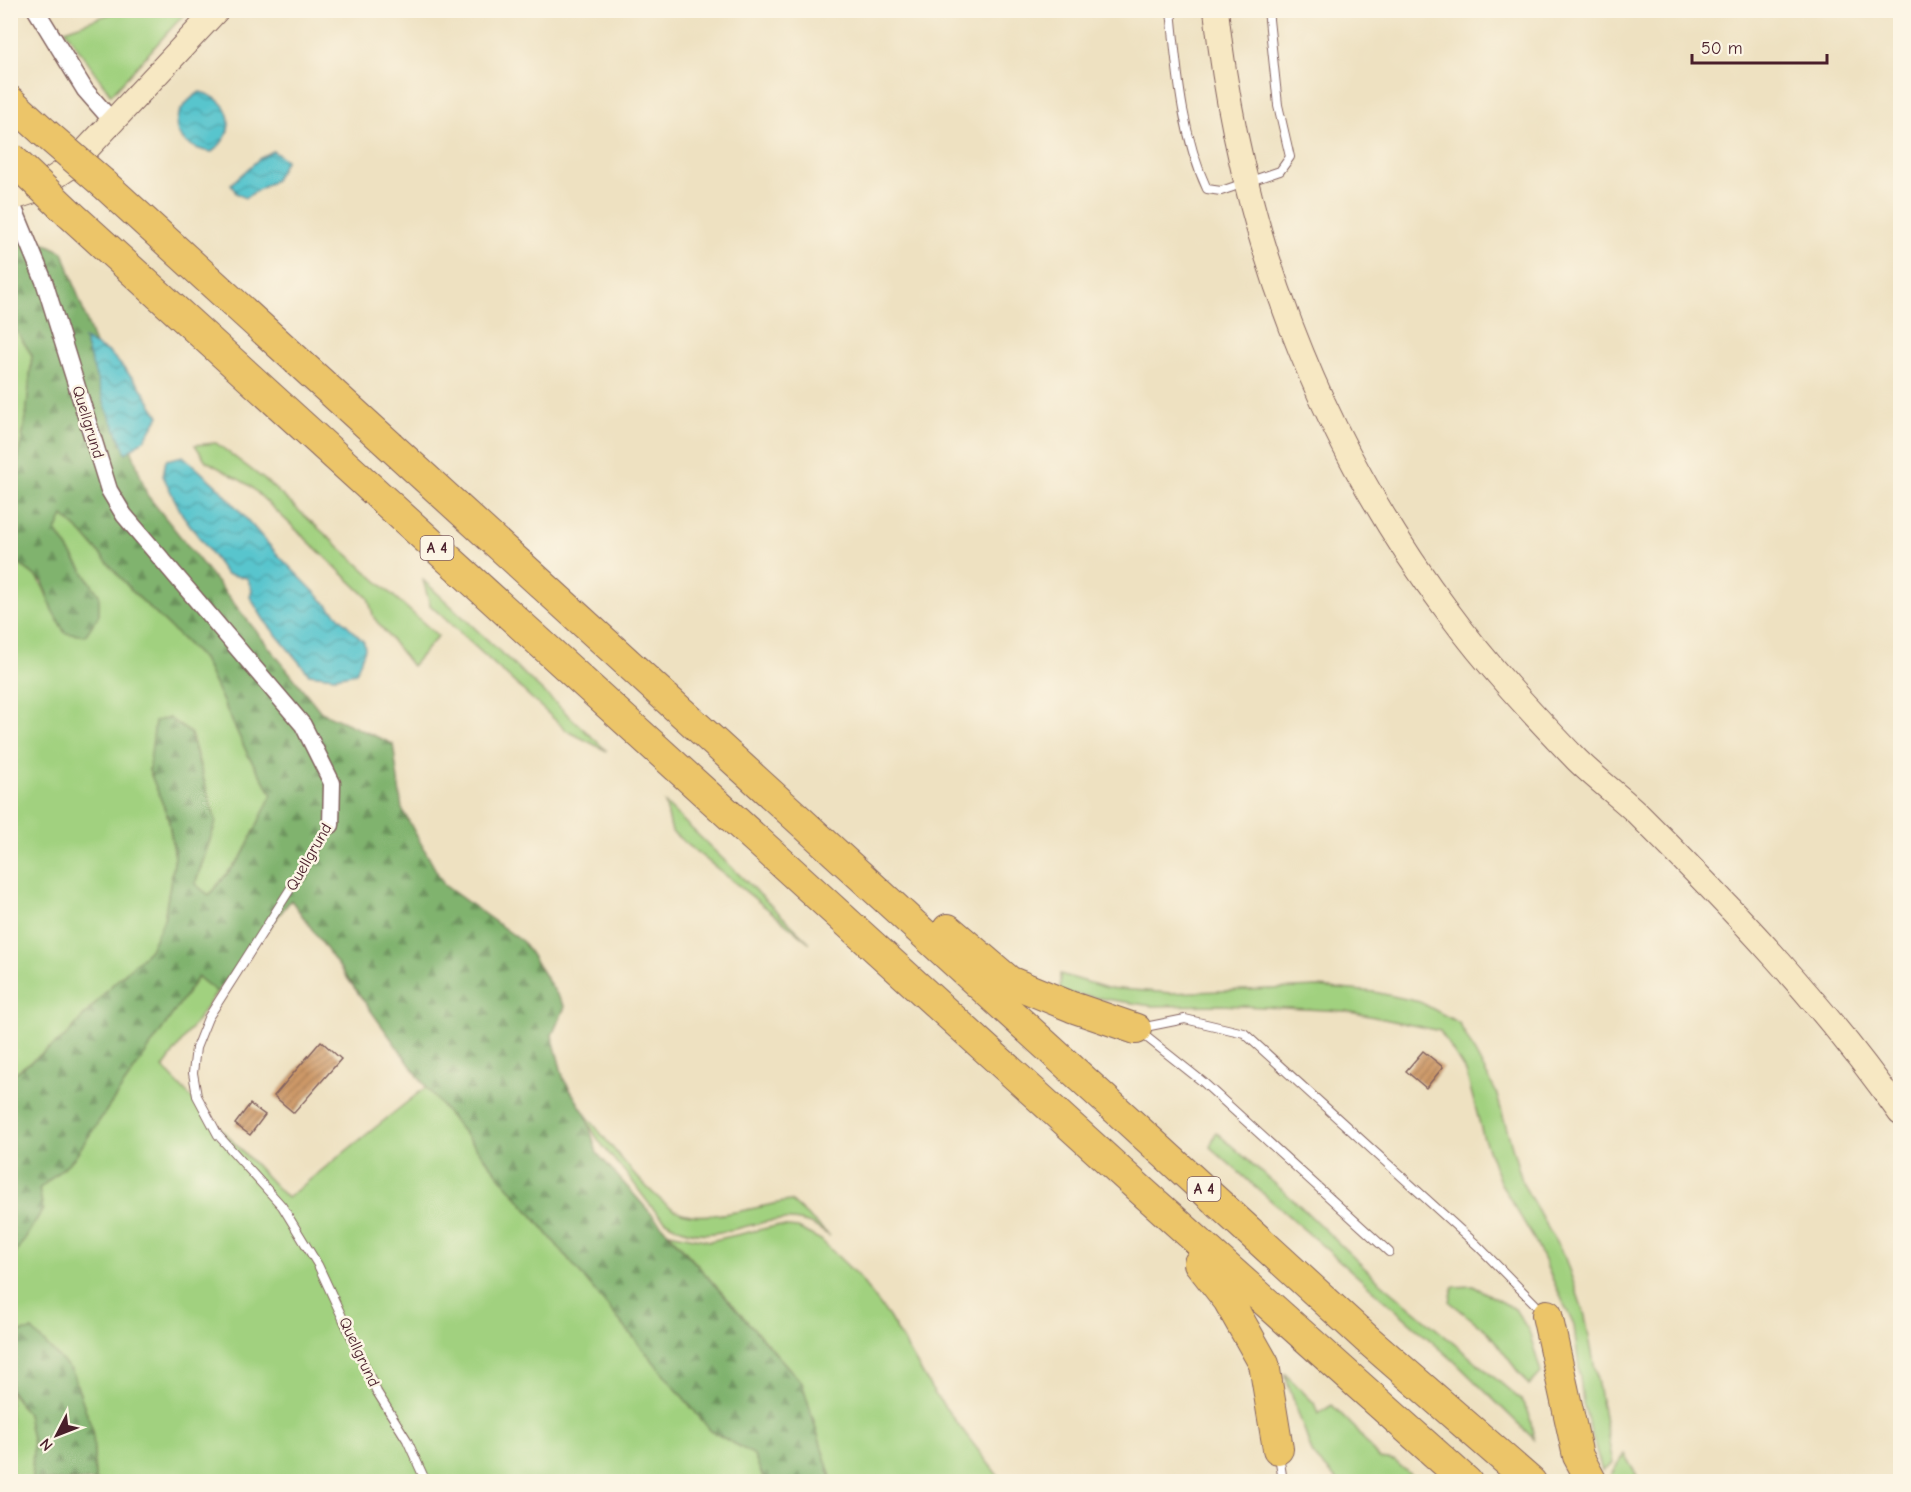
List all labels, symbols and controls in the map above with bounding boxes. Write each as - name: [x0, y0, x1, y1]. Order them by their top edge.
- scale bar: [1692, 27, 1827, 65]
- text: 50 m: [1701, 38, 1743, 59]
- street label: Quellgrund: [68, 384, 108, 460]
- road number: A 4: [420, 536, 454, 560]
- street label: Quellgrund: [282, 820, 336, 894]
- road number: A 4: [1188, 1177, 1220, 1201]
- street label: Quellgrund: [335, 1314, 383, 1390]
- north arrow: [27, 1405, 87, 1465]
- text: N: [36, 1434, 57, 1454]

